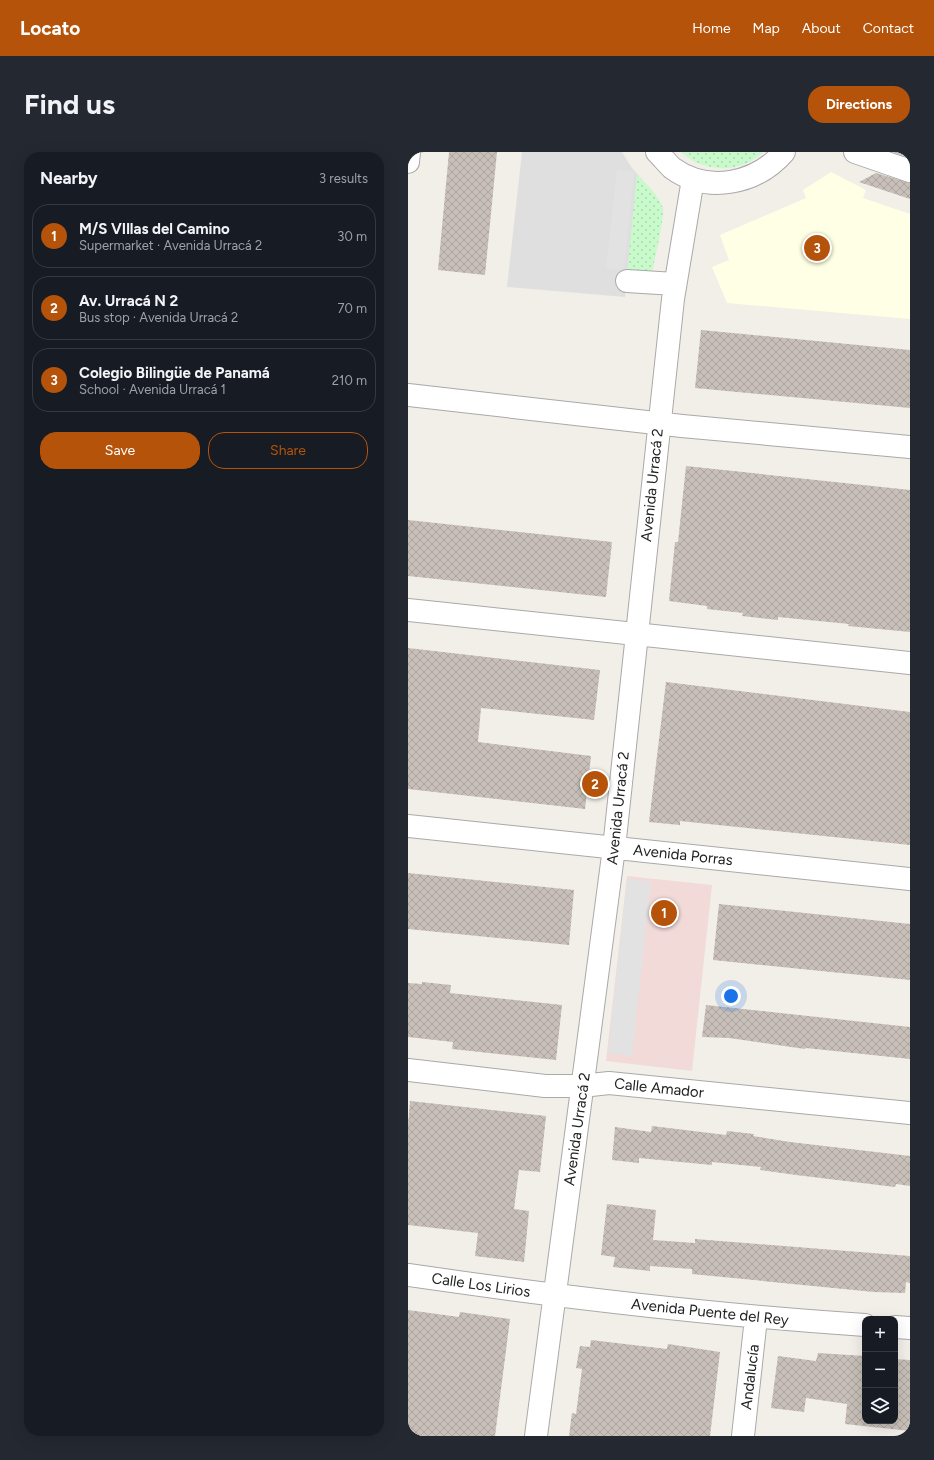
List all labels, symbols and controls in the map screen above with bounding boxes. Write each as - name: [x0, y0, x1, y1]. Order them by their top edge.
- text: Locato: [20, 17, 80, 40]
- text: Home: [692, 20, 731, 37]
- text: Map: [753, 20, 780, 37]
- text: About: [802, 20, 841, 37]
- text: Contact: [863, 20, 914, 37]
- button: Directions: [808, 86, 910, 123]
- text: Find us: [24, 87, 115, 121]
- text: Nearby: [40, 168, 98, 188]
- text: 3 results: [319, 171, 368, 186]
- text: M/S VIllas del Camino: [79, 220, 230, 238]
- text: 1: [51, 229, 57, 244]
- text: 30 m: [337, 229, 367, 244]
- pin: 3: [804, 233, 830, 263]
- text: Supermarket · Avenida Urracá 2: [79, 238, 262, 253]
- text: Av. Urracá N 2: [79, 292, 178, 310]
- text: 2: [50, 301, 58, 316]
- text: 70 m: [337, 301, 367, 316]
- text: Bus stop · Avenida Urracá 2: [79, 310, 238, 325]
- text: Colegio Bilingüe de Panamá: [79, 364, 270, 382]
- text: 3: [50, 373, 58, 388]
- text: 210 m: [332, 373, 367, 388]
- text: School · Avenida Urracá 1: [79, 382, 226, 397]
- street label: Avenida Urracá 2: [637, 427, 667, 543]
- button: Save: [40, 432, 200, 469]
- button: Share: [208, 432, 368, 469]
- street label: Avenida Urracá 2: [603, 750, 633, 866]
- pin: 2: [582, 769, 608, 799]
- street label: Avenida Porras: [632, 841, 734, 869]
- pin: 1: [651, 898, 677, 928]
- your location: [721, 986, 741, 1006]
- street label: Avenida Urracá 2: [560, 1071, 594, 1187]
- street label: Calle Amador: [613, 1074, 705, 1102]
- street label: Calle Los Lirios: [430, 1269, 532, 1301]
- street label: Avenida Puente del Rey: [630, 1295, 790, 1329]
- map controls: [862, 1316, 898, 1424]
- button: +: [862, 1316, 898, 1352]
- street label: Andalucía: [737, 1343, 763, 1411]
- button: −: [862, 1352, 898, 1388]
- button: layers: [862, 1388, 898, 1424]

